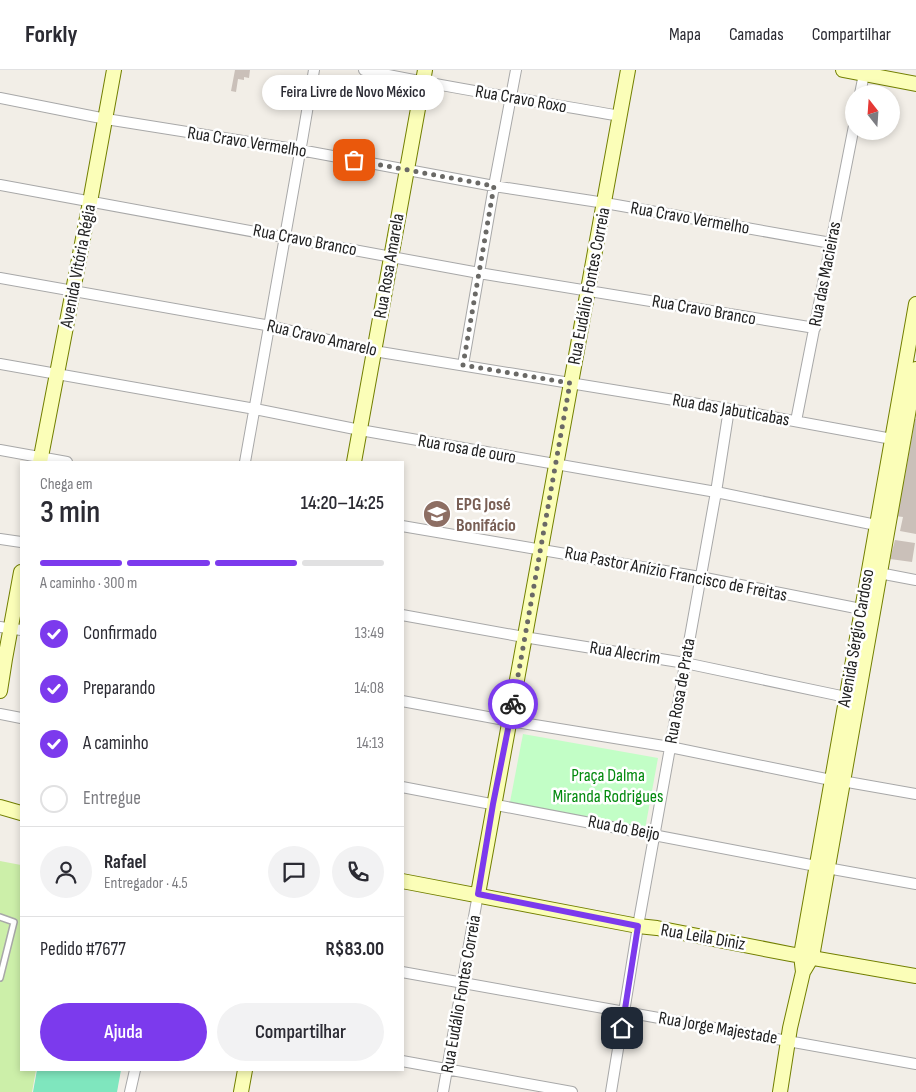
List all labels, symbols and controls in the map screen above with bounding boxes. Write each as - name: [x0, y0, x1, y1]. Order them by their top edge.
- text: Forkly: [25, 20, 77, 49]
- text: Mapa: [669, 24, 701, 45]
- text: Camadas: [729, 24, 784, 45]
- text: Compartilhar: [812, 24, 891, 45]
- callout: Feira Livre de Novo México: [263, 75, 445, 110]
- street label: Rua Cravo Roxo: [474, 81, 568, 117]
- text: Feira Livre de Novo México: [280, 83, 426, 102]
- north arrow: [845, 85, 900, 140]
- map controls: [845, 85, 900, 140]
- street label: Rua Cravo Vermelho: [186, 122, 308, 162]
- pin: [333, 139, 375, 181]
- icon: bag: [340, 146, 368, 174]
- street label: Rua Cravo Vermelho: [629, 197, 751, 239]
- street label: Avenida Vitória Régia: [56, 202, 100, 330]
- street label: Rua Eudálio Fontes Correia: [563, 206, 615, 366]
- street label: Rua Rosa Amarela: [369, 212, 409, 320]
- street label: Rua Cravo Branco: [251, 220, 359, 260]
- street label: Rua das Macieiras: [805, 220, 845, 328]
- street label: Rua Cravo Branco: [650, 291, 758, 329]
- street label: Rua Cravo Amarelo: [265, 315, 379, 361]
- street label: Rua das Jabuticabas: [671, 389, 791, 431]
- street label: Rua rosa de ouro: [416, 430, 518, 468]
- text: Chega em: [40, 475, 93, 494]
- text: 14:20–14:25: [301, 492, 384, 515]
- text: 3 min: [40, 493, 100, 532]
- place label: EPG José Bonifácio: [456, 494, 516, 536]
- school or university icon: EPG José Bonifácio: [422, 499, 452, 529]
- street label: Rua Pastor Anízio Francisco de Freitas: [563, 542, 789, 606]
- street label: Avenida Sérgio Cardoso: [833, 567, 878, 710]
- text: A caminho · 300 m: [40, 574, 137, 593]
- icon: check: [40, 620, 68, 648]
- text: Confirmado: [83, 622, 157, 645]
- text: 13:49: [355, 624, 384, 643]
- street label: Rua Alecrim: [588, 637, 662, 669]
- street label: Rua Rosa de Prata: [660, 637, 700, 745]
- icon: check: [40, 675, 68, 703]
- text: Preparando: [83, 677, 155, 700]
- text: 14:08: [355, 679, 384, 698]
- courier: [488, 679, 538, 729]
- icon: bike: [499, 690, 527, 718]
- icon: check: [40, 730, 68, 758]
- text: A caminho: [83, 732, 149, 755]
- text: 14:13: [356, 734, 384, 753]
- park label: Praça Dalma Miranda Rodrigues: [553, 765, 663, 807]
- text: Entregue: [83, 787, 141, 810]
- street label: Rua do Beijo: [586, 811, 662, 845]
- button: person: [40, 846, 92, 898]
- button: chat: [268, 846, 320, 898]
- button: phone: [332, 846, 384, 898]
- text: Rafael: [104, 851, 146, 874]
- text: Entregador · 4.5: [104, 874, 188, 893]
- street label: Rua Eudálio Fontes Correia: [437, 913, 485, 1075]
- street label: Rua Leila Diniz: [659, 919, 747, 955]
- text: Pedido #7677: [40, 938, 126, 961]
- text: R$83.00: [326, 938, 384, 961]
- button: Ajuda: [40, 1003, 207, 1061]
- button: Compartilhar: [217, 1003, 384, 1061]
- pin: [601, 1007, 643, 1049]
- street label: Rua Jorge Majestade: [657, 1007, 779, 1049]
- icon: home: [608, 1014, 636, 1042]

